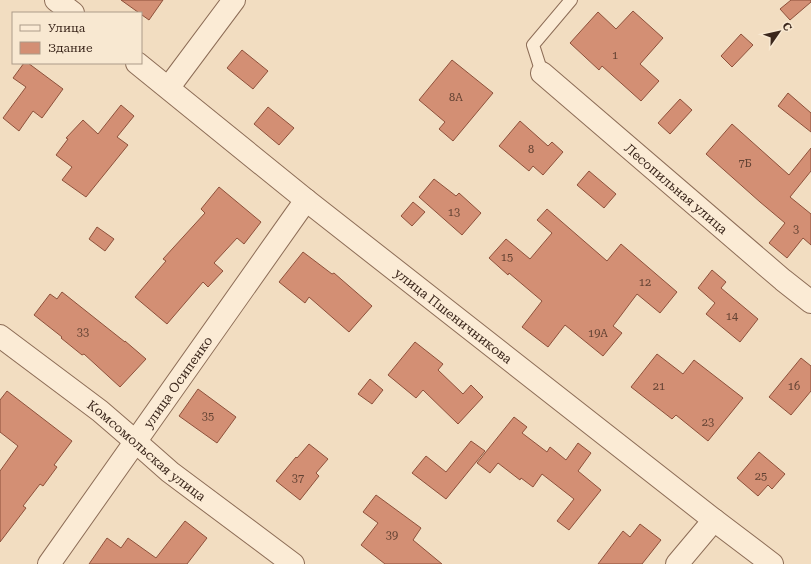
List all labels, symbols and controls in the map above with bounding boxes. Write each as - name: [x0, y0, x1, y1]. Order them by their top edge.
- legend: [12, 12, 142, 64]
- north arrow: [759, 12, 799, 52]
- text: С: [779, 20, 795, 34]
- text: Улица: [48, 21, 86, 35]
- text: Здание: [48, 41, 93, 55]
- house number: 1: [612, 49, 618, 62]
- house number: 8А: [449, 91, 463, 104]
- street label: Лесопильная улица: [622, 140, 731, 237]
- house number: 8: [528, 143, 534, 156]
- house number: 7Б: [738, 157, 752, 170]
- house number: 13: [448, 206, 460, 219]
- house number: 3: [793, 223, 799, 236]
- house number: 15: [501, 251, 513, 264]
- street label: улица Пшеничникова: [392, 265, 515, 366]
- house number: 12: [639, 276, 651, 289]
- house number: 14: [726, 310, 739, 323]
- house number: 33: [77, 326, 89, 339]
- house number: 19А: [588, 327, 608, 340]
- street label: улица Осипенко: [140, 333, 215, 431]
- house number: 21: [653, 380, 665, 393]
- house number: 16: [788, 380, 800, 393]
- street label: Комсомольская улица: [85, 397, 209, 504]
- house number: 35: [202, 410, 214, 423]
- house number: 23: [702, 416, 714, 429]
- house number: 25: [755, 470, 767, 483]
- house number: 37: [292, 472, 304, 485]
- house number: 39: [386, 529, 398, 542]

